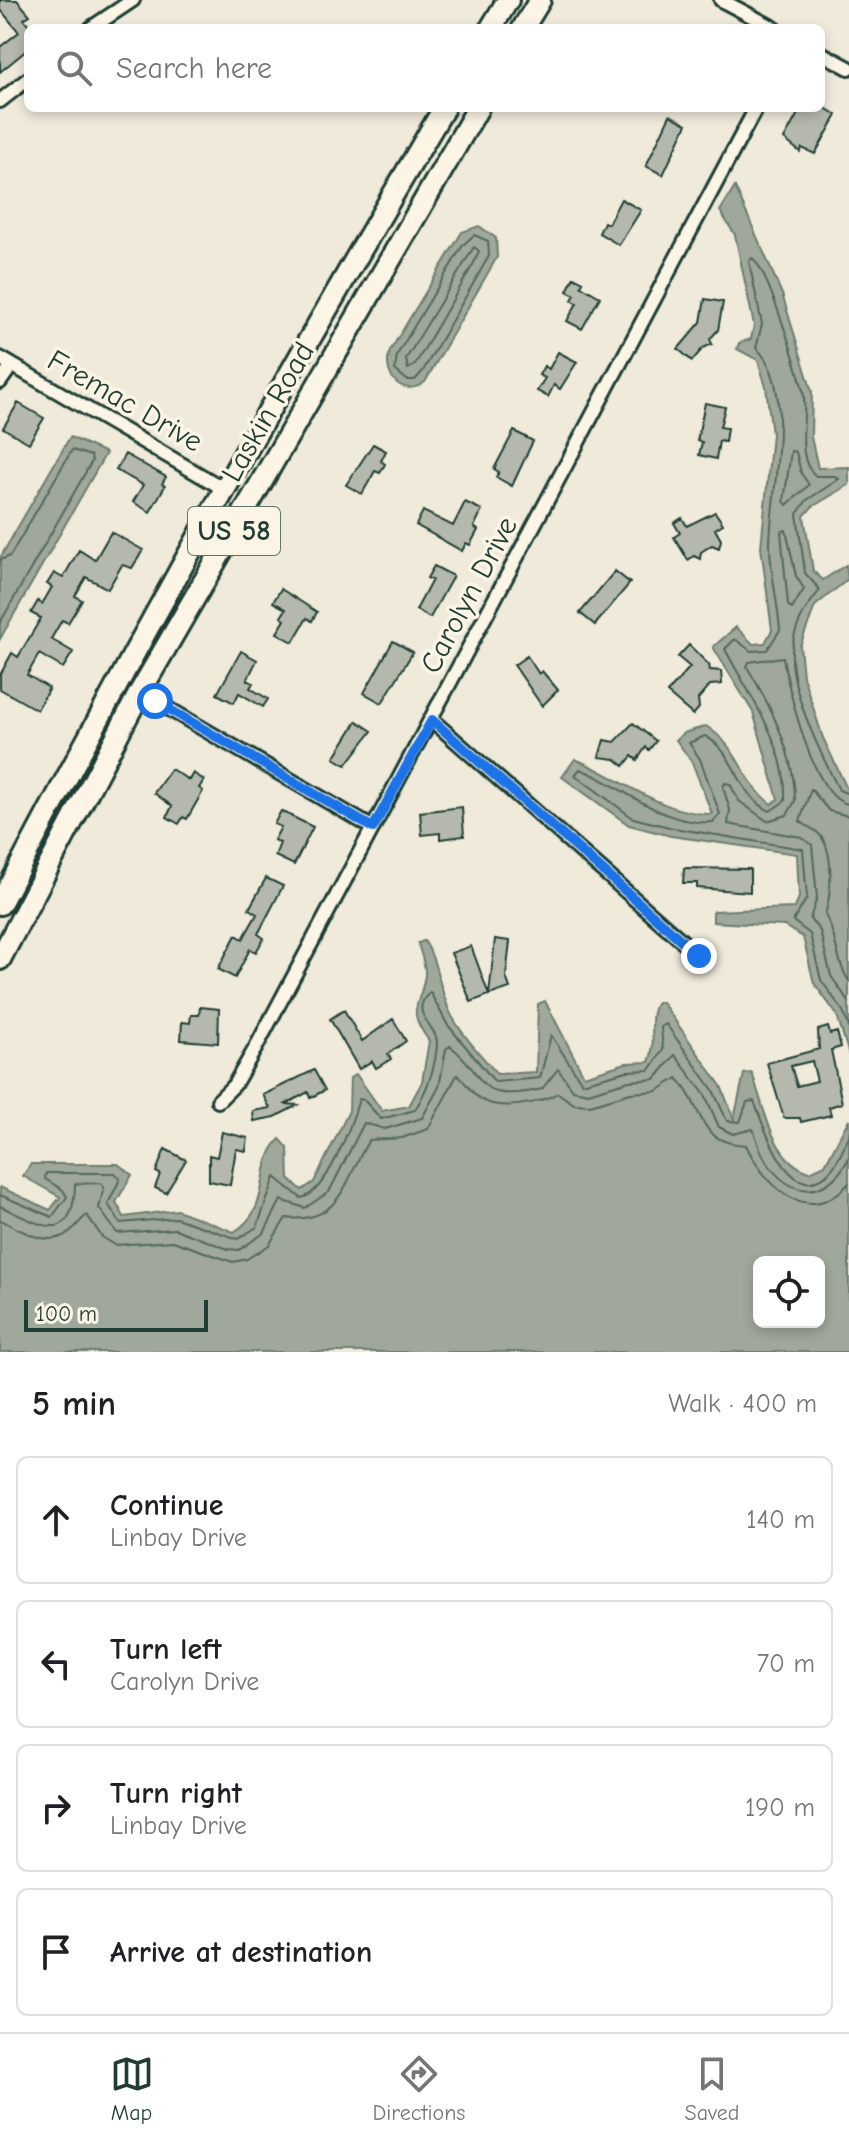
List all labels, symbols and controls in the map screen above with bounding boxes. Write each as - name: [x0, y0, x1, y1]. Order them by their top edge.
- search box: [24, 24, 825, 112]
- icon: search: [52, 46, 96, 90]
- text: Search here: [116, 51, 272, 86]
- street label: Laskin Road: [214, 336, 322, 488]
- street label: Fremac Drive: [41, 343, 209, 459]
- road number: US 58: [188, 507, 280, 555]
- street label: Carolyn Drive: [413, 511, 525, 679]
- route start: [137, 683, 173, 719]
- route end: [681, 938, 717, 974]
- map controls: [753, 1256, 825, 1328]
- button: locate: [753, 1256, 825, 1328]
- scale bar: [24, 1296, 208, 1332]
- text: 100 m: [36, 1301, 97, 1327]
- text: 5 min: [32, 1384, 116, 1424]
- text: Walk · 400 m: [668, 1389, 817, 1419]
- text: Continue: [110, 1488, 224, 1523]
- icon: ahead: [34, 1498, 78, 1542]
- text: 140 m: [746, 1505, 815, 1535]
- text: Linbay Drive: [110, 1523, 247, 1553]
- text: Turn left: [110, 1632, 222, 1667]
- icon: left: [34, 1642, 78, 1686]
- text: 70 m: [757, 1649, 815, 1679]
- text: Carolyn Drive: [110, 1667, 259, 1697]
- text: Turn right: [110, 1776, 242, 1811]
- icon: right: [34, 1786, 78, 1830]
- text: 190 m: [745, 1793, 815, 1823]
- text: Linbay Drive: [110, 1811, 247, 1841]
- icon: arrive: [34, 1930, 78, 1974]
- text: Arrive at destination: [110, 1935, 372, 1970]
- tab: Map: [110, 2052, 154, 2126]
- tab: Directions: [373, 2052, 466, 2126]
- tab: Saved: [685, 2052, 739, 2126]

